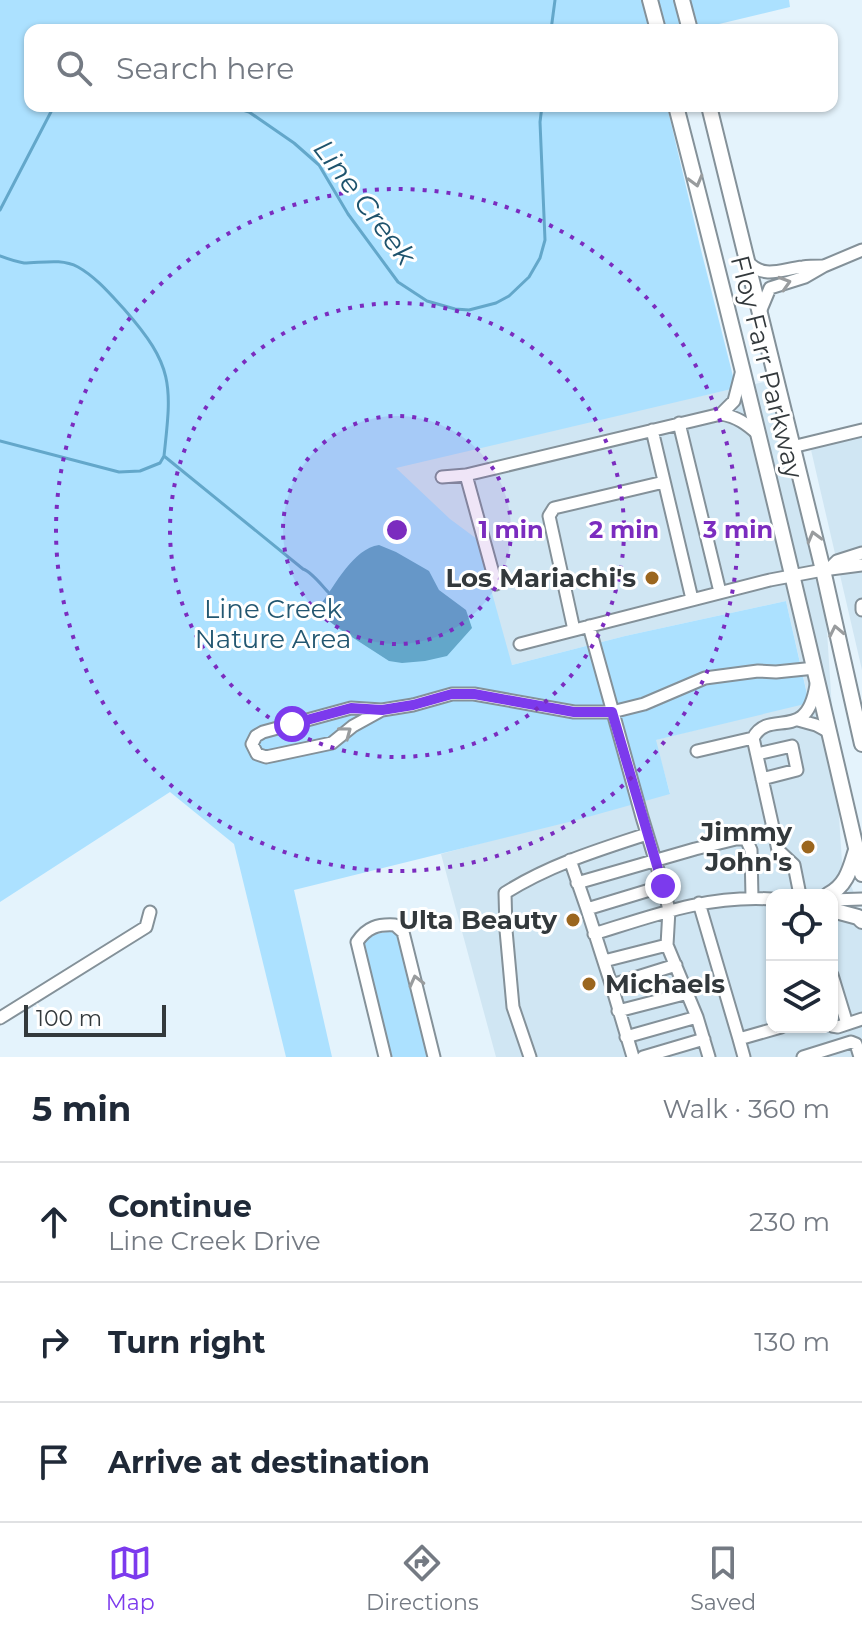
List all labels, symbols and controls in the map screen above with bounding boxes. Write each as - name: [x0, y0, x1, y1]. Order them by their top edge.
- search box: [24, 24, 838, 112]
- icon: search: [52, 46, 96, 90]
- text: Search here: [116, 50, 294, 87]
- water label: Line Creek: [307, 132, 424, 273]
- one-way arrow: [686, 174, 703, 188]
- street label: Floy Farr Parkway: [724, 252, 810, 483]
- one-way arrow: [778, 276, 792, 292]
- text: 1 min: [478, 515, 544, 544]
- text: 2 min: [589, 515, 659, 544]
- text: 3 min: [702, 515, 773, 544]
- centre of rings: [383, 516, 411, 544]
- one-way arrow: [807, 531, 824, 545]
- place label: Los Mariachi's: [445, 562, 636, 594]
- marker: Los Mariachi's: [643, 569, 661, 587]
- park label: Line Creek Nature Area: [195, 593, 351, 655]
- one-way arrow: [828, 625, 845, 639]
- route start: [274, 706, 310, 742]
- one-way arrow: [337, 727, 352, 742]
- place label: Jimmy John's: [699, 816, 792, 878]
- marker: Jimmy John's: [799, 838, 817, 856]
- route end: [645, 868, 681, 904]
- map controls: [766, 889, 838, 1033]
- button: locate: [766, 889, 838, 961]
- place label: Ulta Beauty: [398, 904, 557, 936]
- marker: Ulta Beauty: [564, 911, 582, 929]
- button: layers: [766, 961, 838, 1033]
- place label: Michaels: [605, 968, 725, 1000]
- one-way arrow: [408, 975, 425, 989]
- marker: Michaels: [580, 975, 598, 993]
- scale bar: [24, 1001, 166, 1037]
- text: 100 m: [36, 1005, 102, 1032]
- text: 5 min: [32, 1088, 131, 1130]
- text: Walk · 360 m: [662, 1093, 830, 1125]
- text: Continue: [108, 1188, 252, 1225]
- icon: ahead: [32, 1200, 76, 1244]
- text: 230 m: [749, 1206, 830, 1238]
- text: Line Creek Drive: [108, 1225, 321, 1257]
- icon: right: [32, 1320, 76, 1364]
- text: Turn right: [108, 1324, 265, 1361]
- text: 130 m: [754, 1326, 830, 1358]
- icon: arrive: [32, 1440, 76, 1484]
- text: Arrive at destination: [108, 1444, 430, 1481]
- tab: Map: [106, 1541, 155, 1616]
- tab: Directions: [366, 1541, 479, 1616]
- tab: Saved: [690, 1541, 756, 1616]

